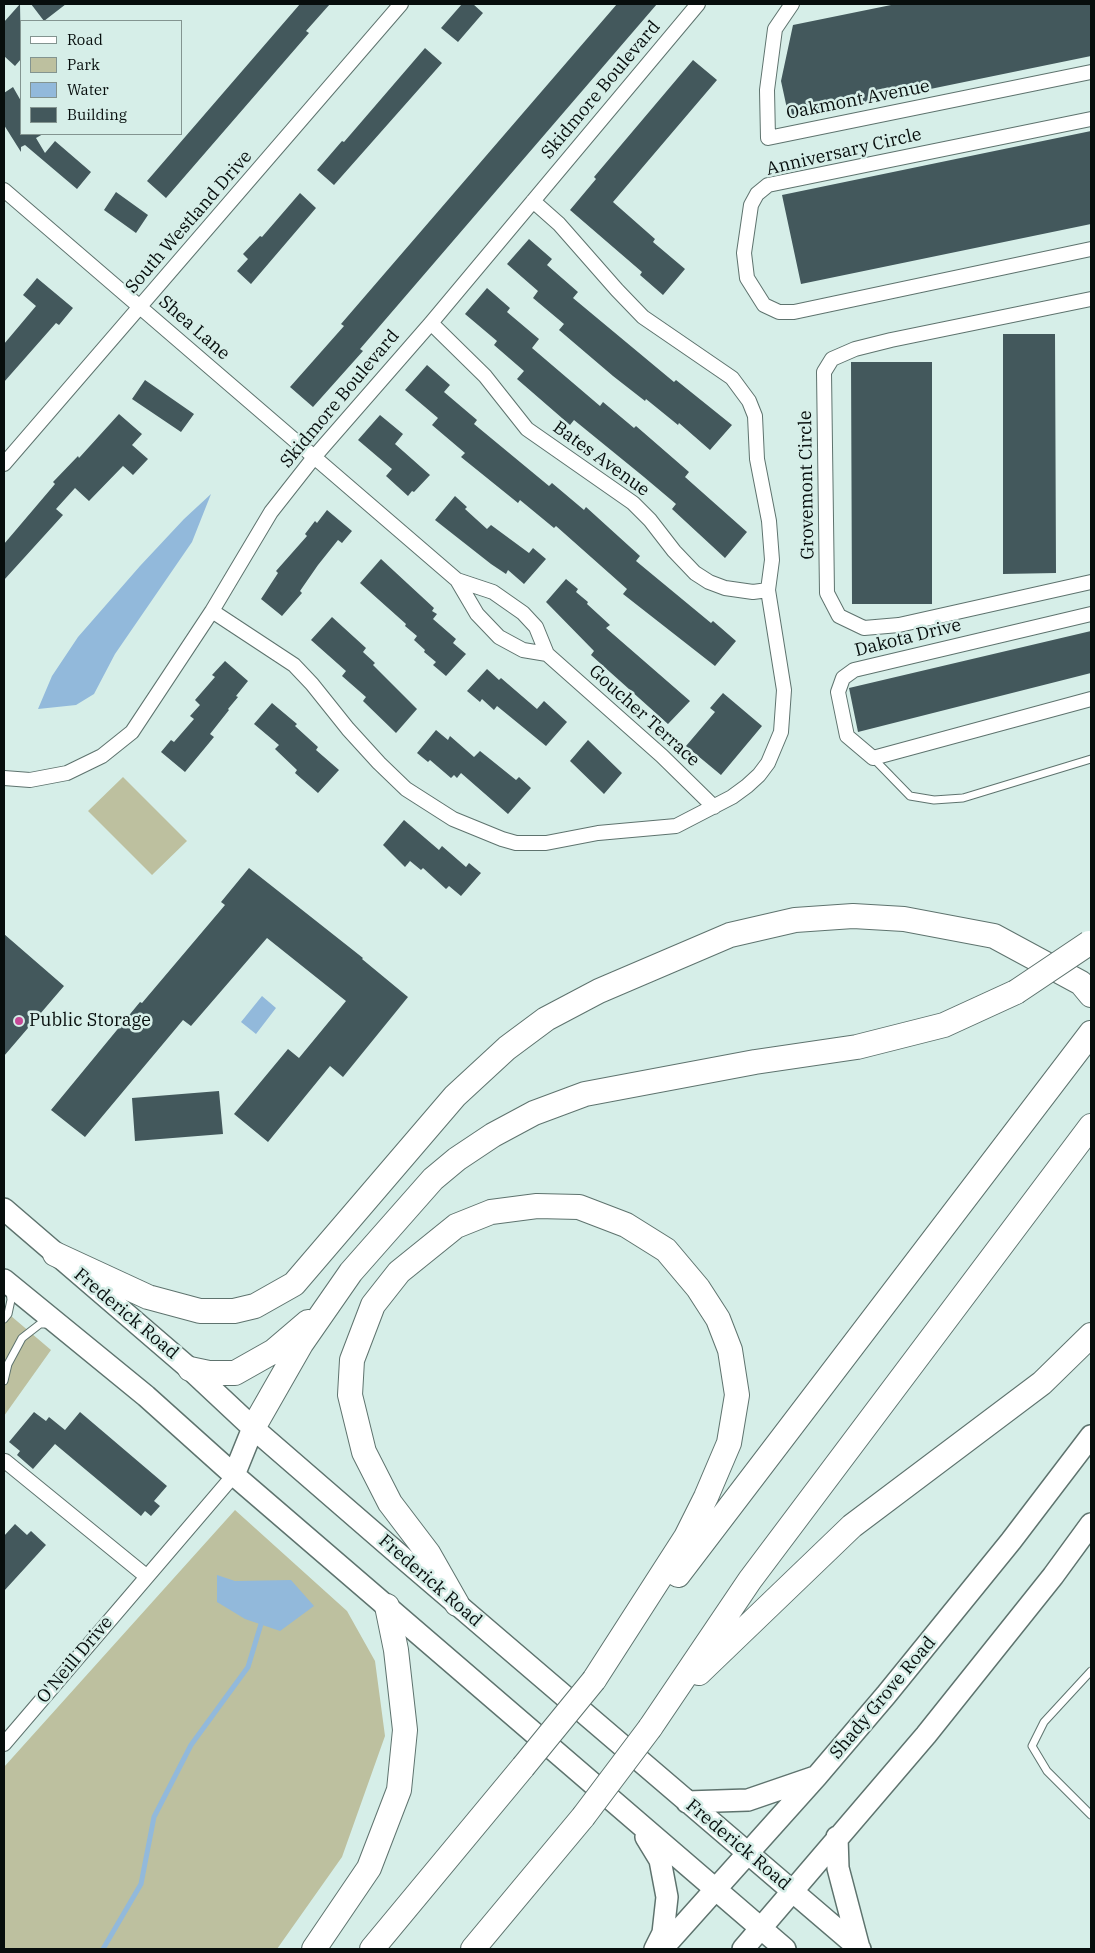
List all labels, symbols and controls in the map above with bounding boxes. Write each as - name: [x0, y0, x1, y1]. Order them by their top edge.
- street label: Skidmore Boulevard: [537, 17, 665, 163]
- legend: [20, 20, 182, 135]
- text: Road: [67, 30, 103, 49]
- text: Park: [67, 55, 100, 74]
- street label: Oakmont Avenue: [784, 75, 932, 125]
- text: Water: [67, 80, 109, 99]
- text: Building: [67, 105, 127, 124]
- street label: Anniversary Circle: [764, 124, 924, 180]
- street label: South Westland Drive: [121, 146, 257, 298]
- street label: Shea Lane: [154, 291, 234, 365]
- street label: Skidmore Boulevard: [276, 326, 404, 472]
- street label: Grovemont Circle: [795, 410, 819, 560]
- street label: Bates Avenue: [549, 417, 653, 501]
- street label: Dakota Drive: [853, 614, 963, 662]
- street label: Goucher Terrace: [584, 661, 704, 771]
- place label: Public Storage: [29, 1010, 151, 1032]
- marker: Public Storage: [13, 1015, 25, 1027]
- street label: Frederick Road: [69, 1264, 183, 1364]
- street label: Frederick Road: [374, 1530, 486, 1632]
- street label: O'Neill Drive: [32, 1612, 118, 1708]
- street label: Shady Grove Road: [825, 1632, 941, 1764]
- street label: Frederick Road: [681, 1795, 795, 1895]

